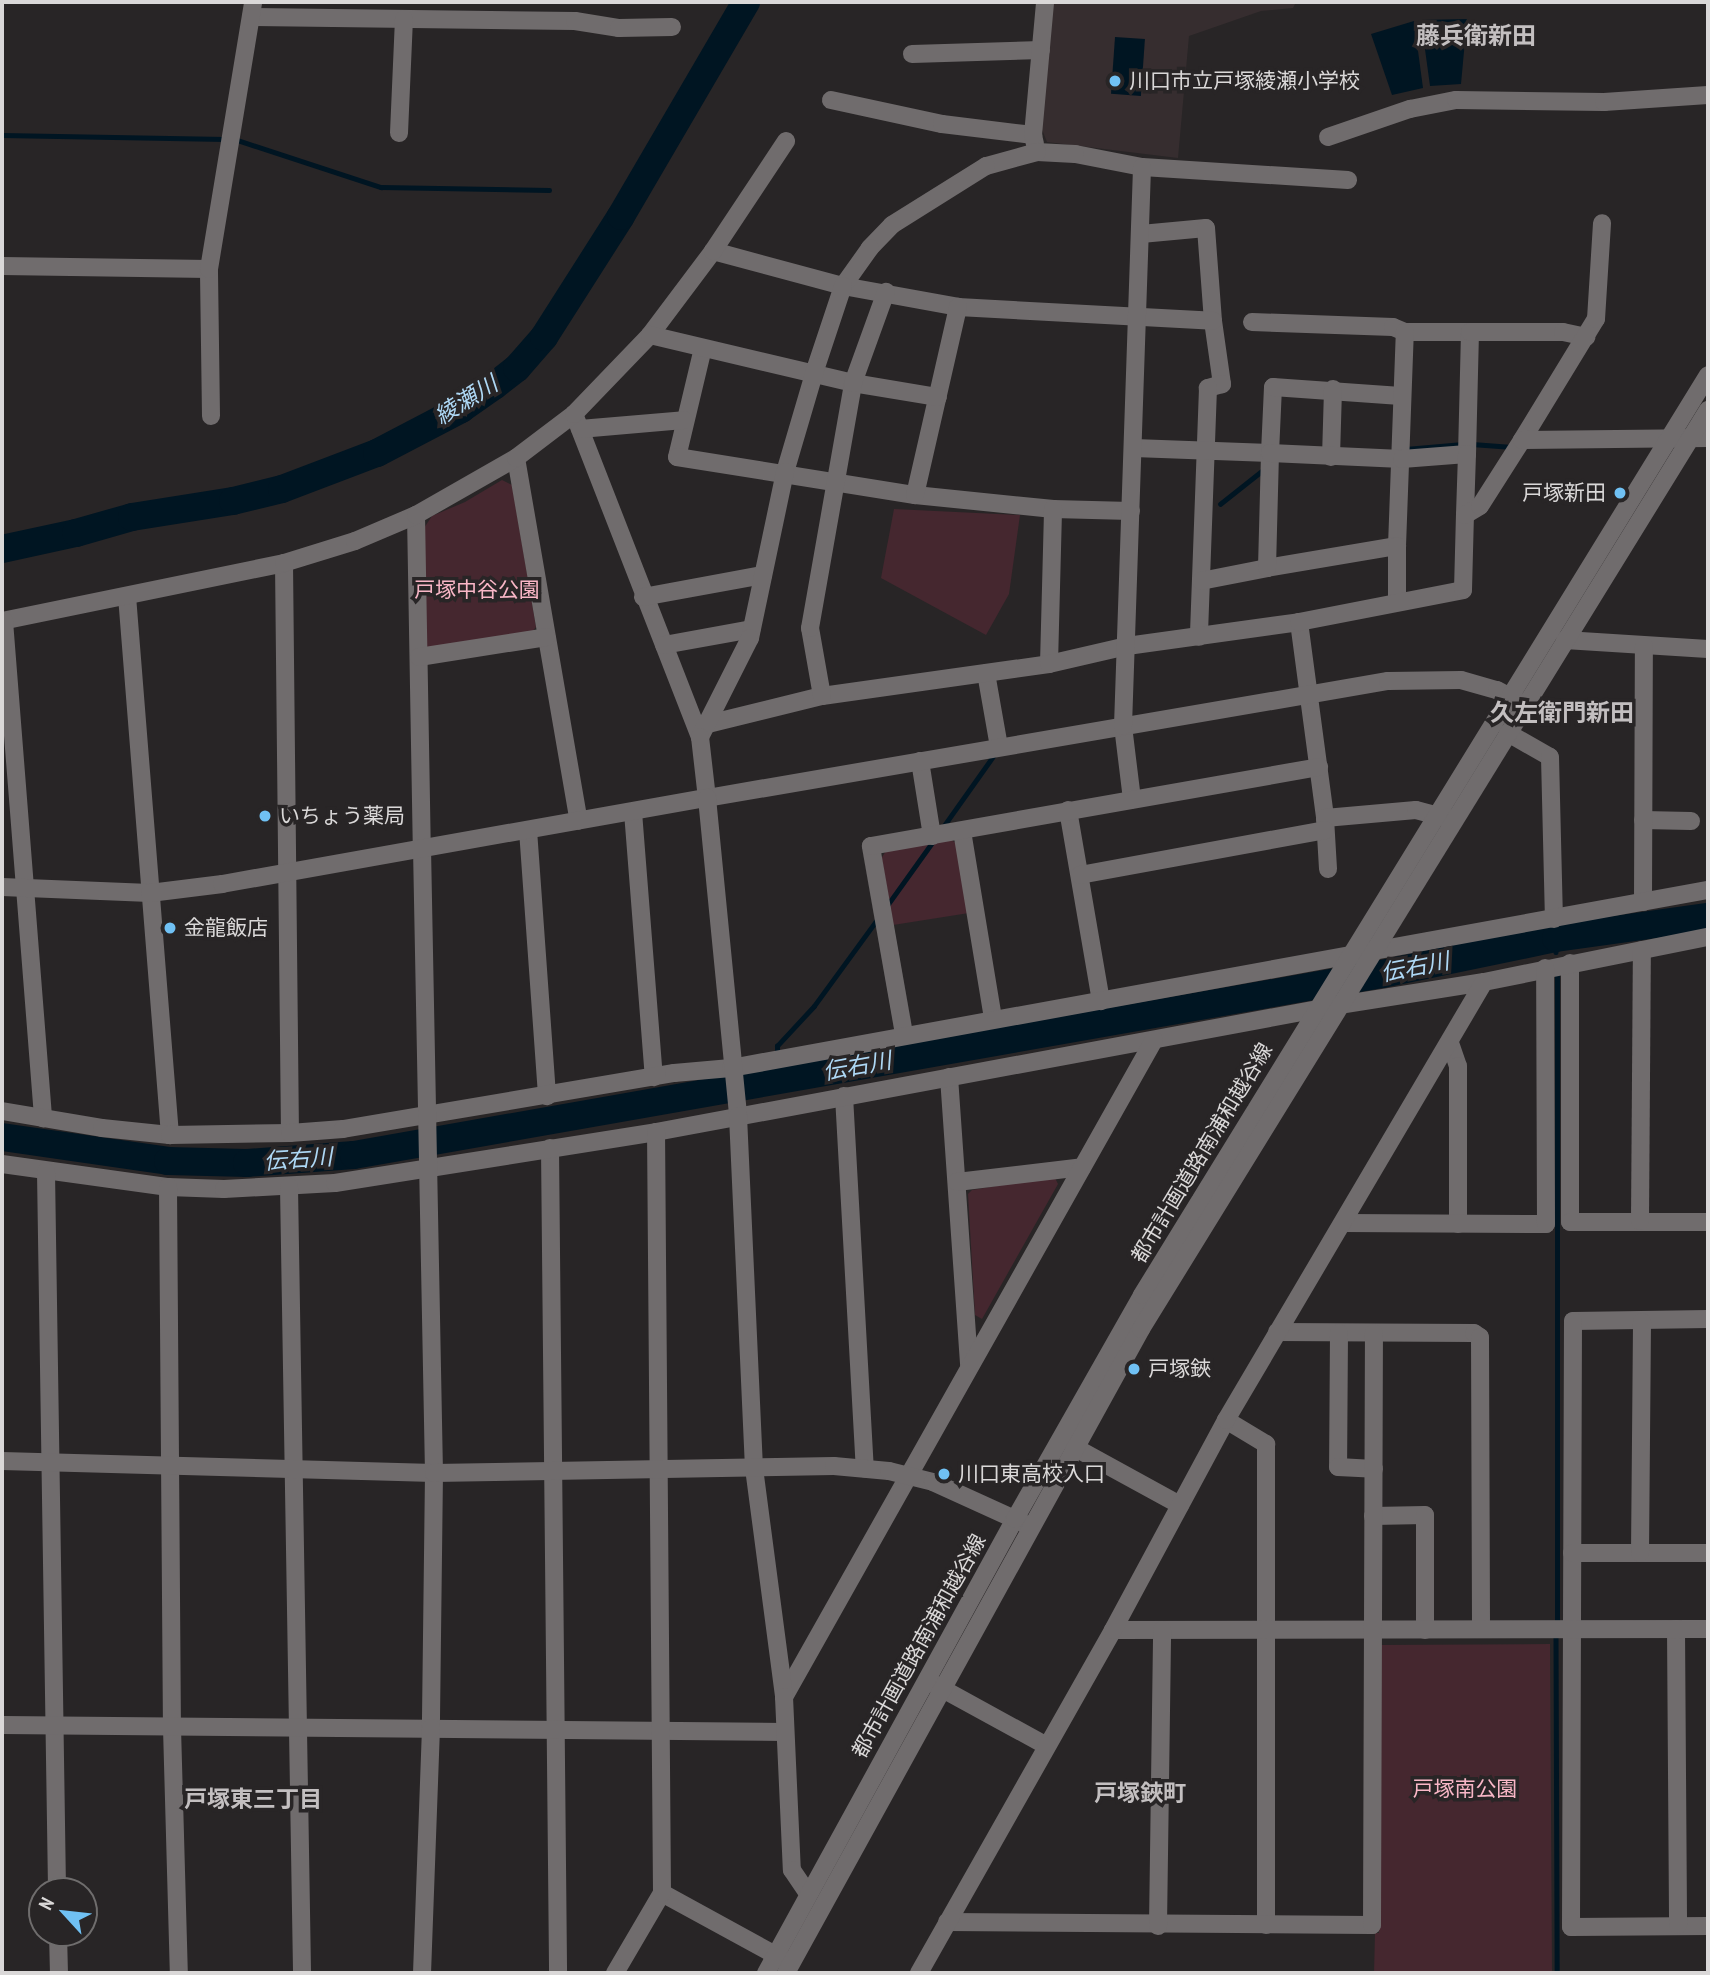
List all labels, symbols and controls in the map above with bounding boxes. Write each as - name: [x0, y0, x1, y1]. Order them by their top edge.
- district label: 藤兵衛新田: [1416, 22, 1536, 50]
- place label: 川口市立戸塚綾瀬小学校: [1129, 68, 1360, 94]
- marker: 川口市立戸塚綾瀬小学校: [1107, 73, 1123, 89]
- water label: 綾瀬川: [429, 370, 503, 430]
- place label: 戸塚新田: [1522, 480, 1606, 506]
- marker: 戸塚新田: [1612, 485, 1628, 501]
- park label: 戸塚中谷公園: [414, 577, 540, 603]
- district label: 久左衛門新田: [1490, 699, 1634, 727]
- place label: いちょう薬局: [279, 803, 405, 829]
- marker: いちょう薬局: [257, 808, 273, 824]
- place label: 金龍飯店: [184, 915, 268, 941]
- marker: 金龍飯店: [162, 920, 178, 936]
- water label: 伝右川: [1379, 947, 1451, 987]
- street label: 都市計画道路南浦和越谷線: [1126, 1039, 1278, 1267]
- water label: 伝右川: [821, 1046, 893, 1086]
- water label: 伝右川: [263, 1143, 333, 1175]
- place label: 戸塚鋏: [1148, 1356, 1211, 1382]
- marker: 戸塚鋏: [1126, 1361, 1142, 1377]
- place label: 川口東高校入口: [958, 1461, 1105, 1487]
- marker: 川口東高校入口: [936, 1466, 952, 1482]
- street label: 都市計画道路南浦和越谷線: [847, 1530, 991, 1762]
- park label: 戸塚南公園: [1413, 1776, 1517, 1802]
- district label: 戸塚鋏町: [1094, 1779, 1186, 1807]
- district label: 戸塚東三丁目: [184, 1785, 322, 1813]
- north arrow: [28, 1877, 98, 1947]
- text: N: [33, 1893, 59, 1913]

